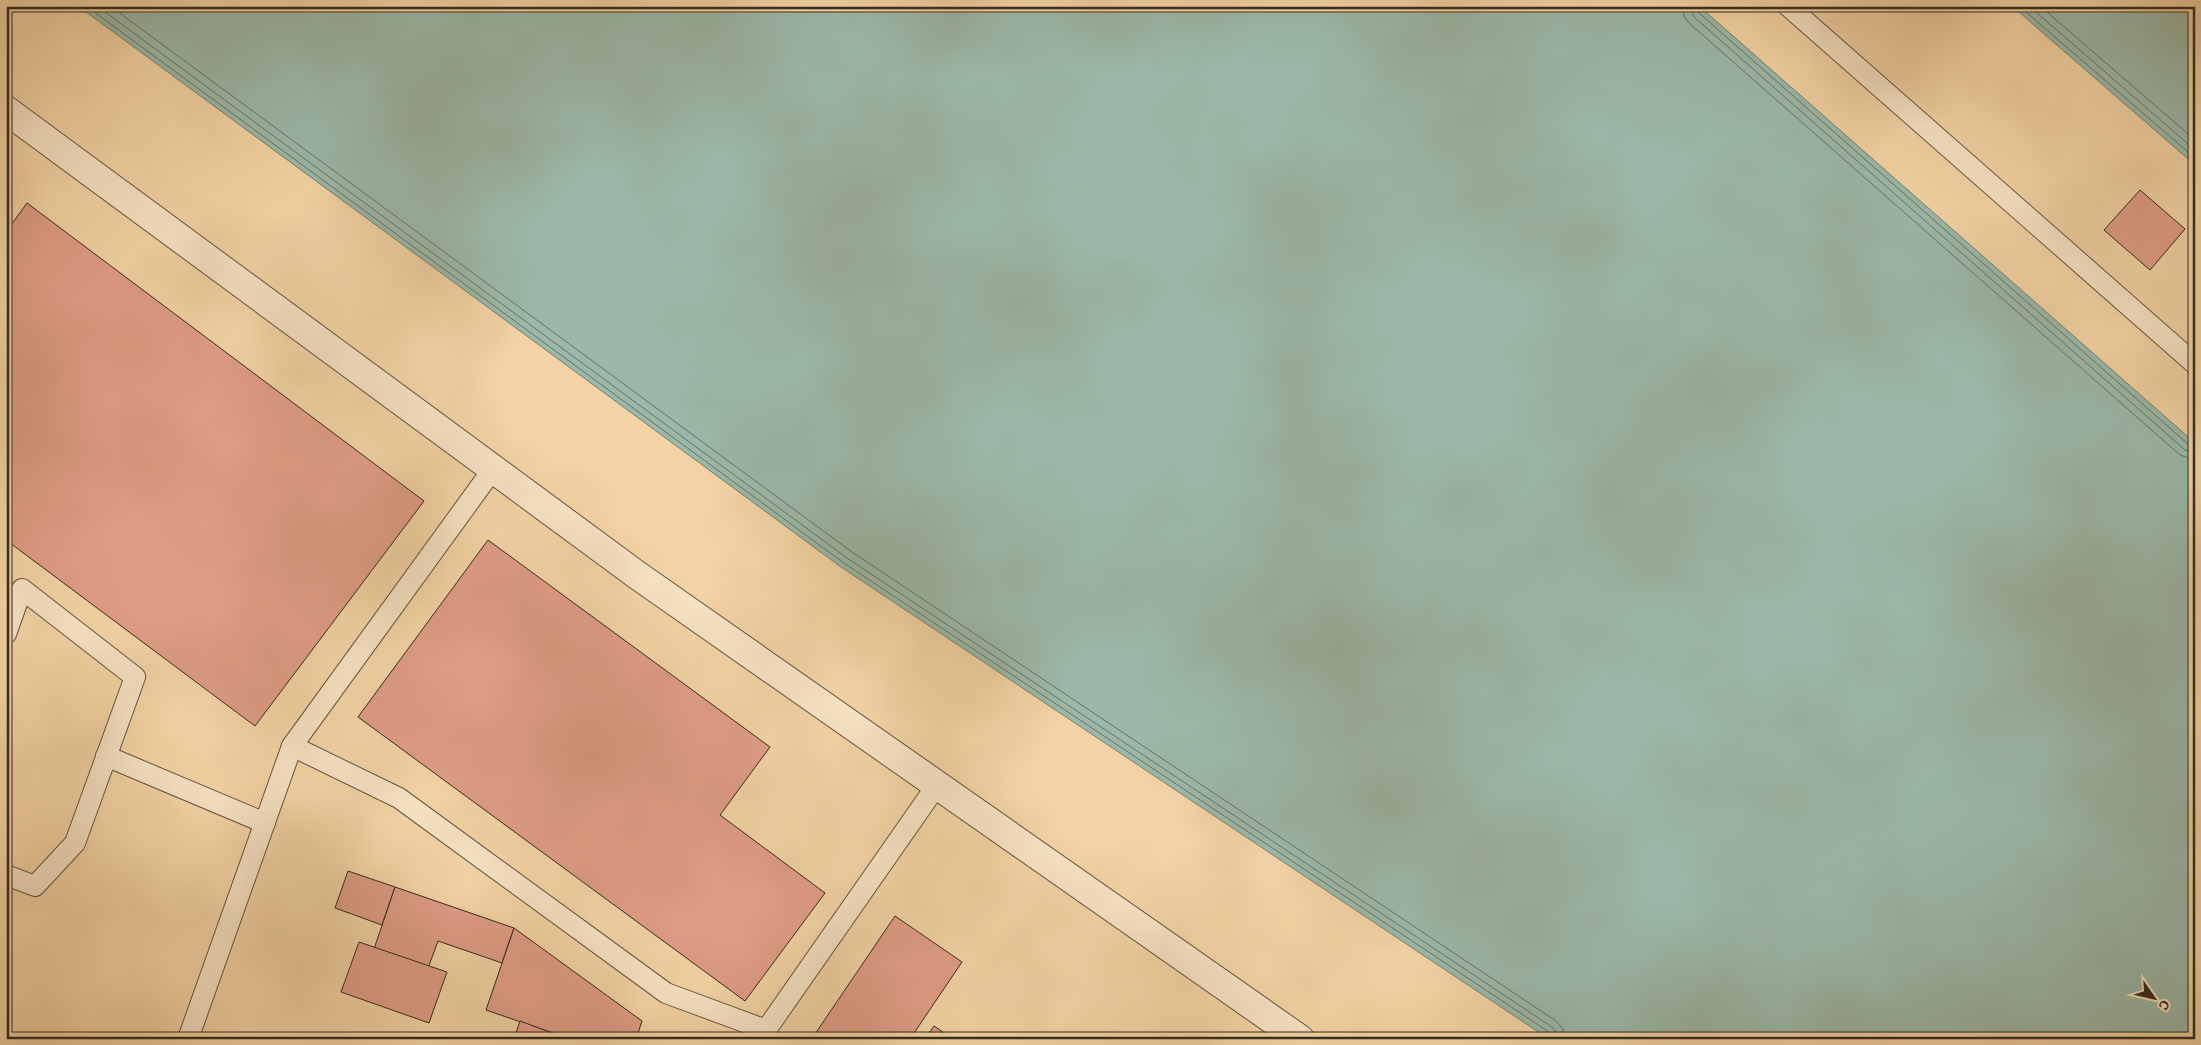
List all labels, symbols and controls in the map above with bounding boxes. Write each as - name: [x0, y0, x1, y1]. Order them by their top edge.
- north arrow: [2128, 972, 2178, 1022]
- text: С: [2154, 996, 2175, 1014]

